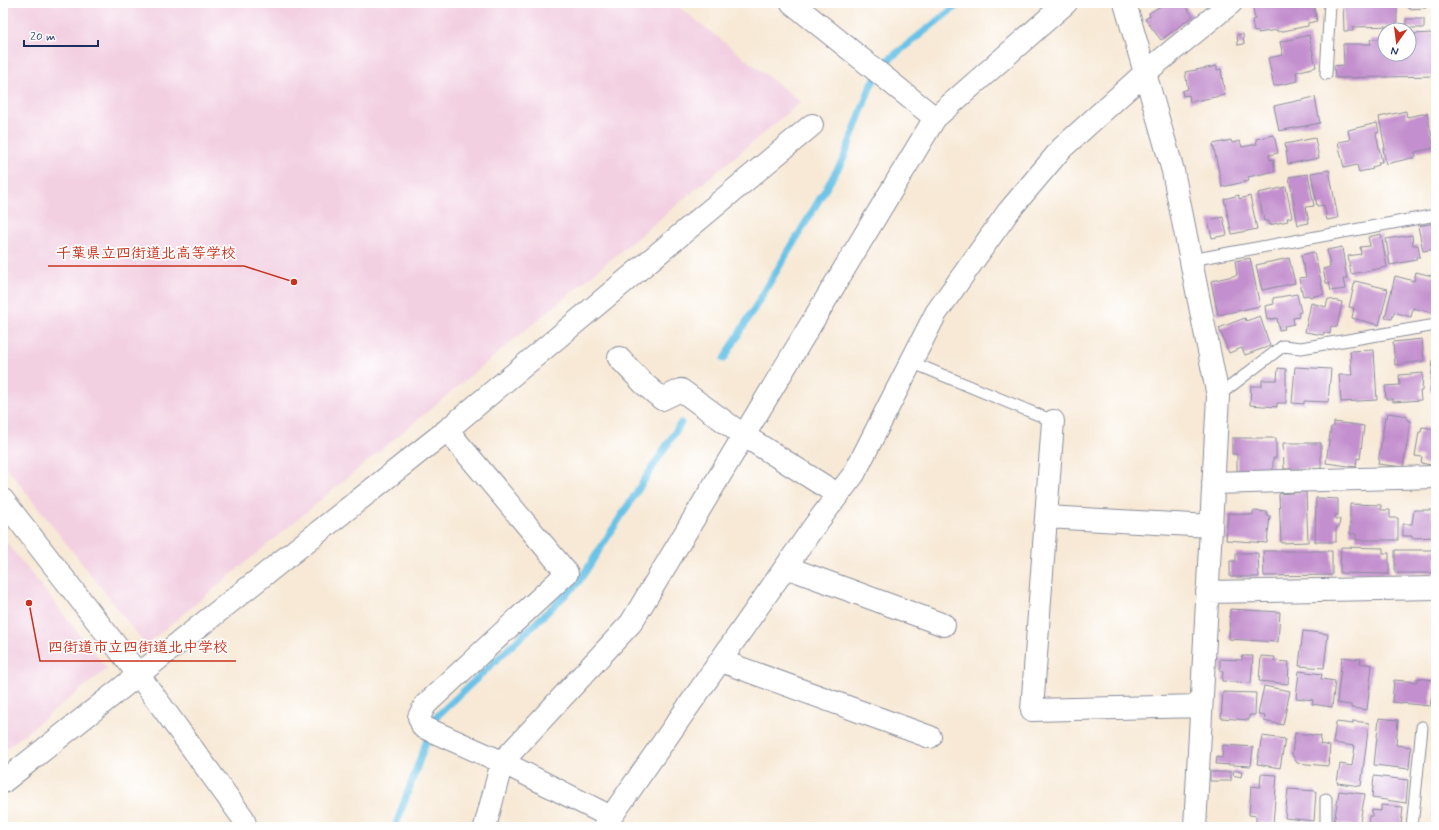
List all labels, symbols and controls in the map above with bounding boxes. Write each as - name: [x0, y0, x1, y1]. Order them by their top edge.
- scale bar: [24, 22, 98, 48]
- north arrow: [1377, 22, 1417, 62]
- text: 20 m: [30, 29, 56, 45]
- text: N: [1390, 43, 1400, 58]
- callout: 千葉県立四街道北高等学校: [48, 239, 244, 266]
- text: 千葉県立四街道北高等学校: [56, 244, 236, 264]
- callout: 四街道市立四街道北中学校: [40, 634, 236, 661]
- text: 四街道市立四街道北中学校: [48, 638, 228, 658]

